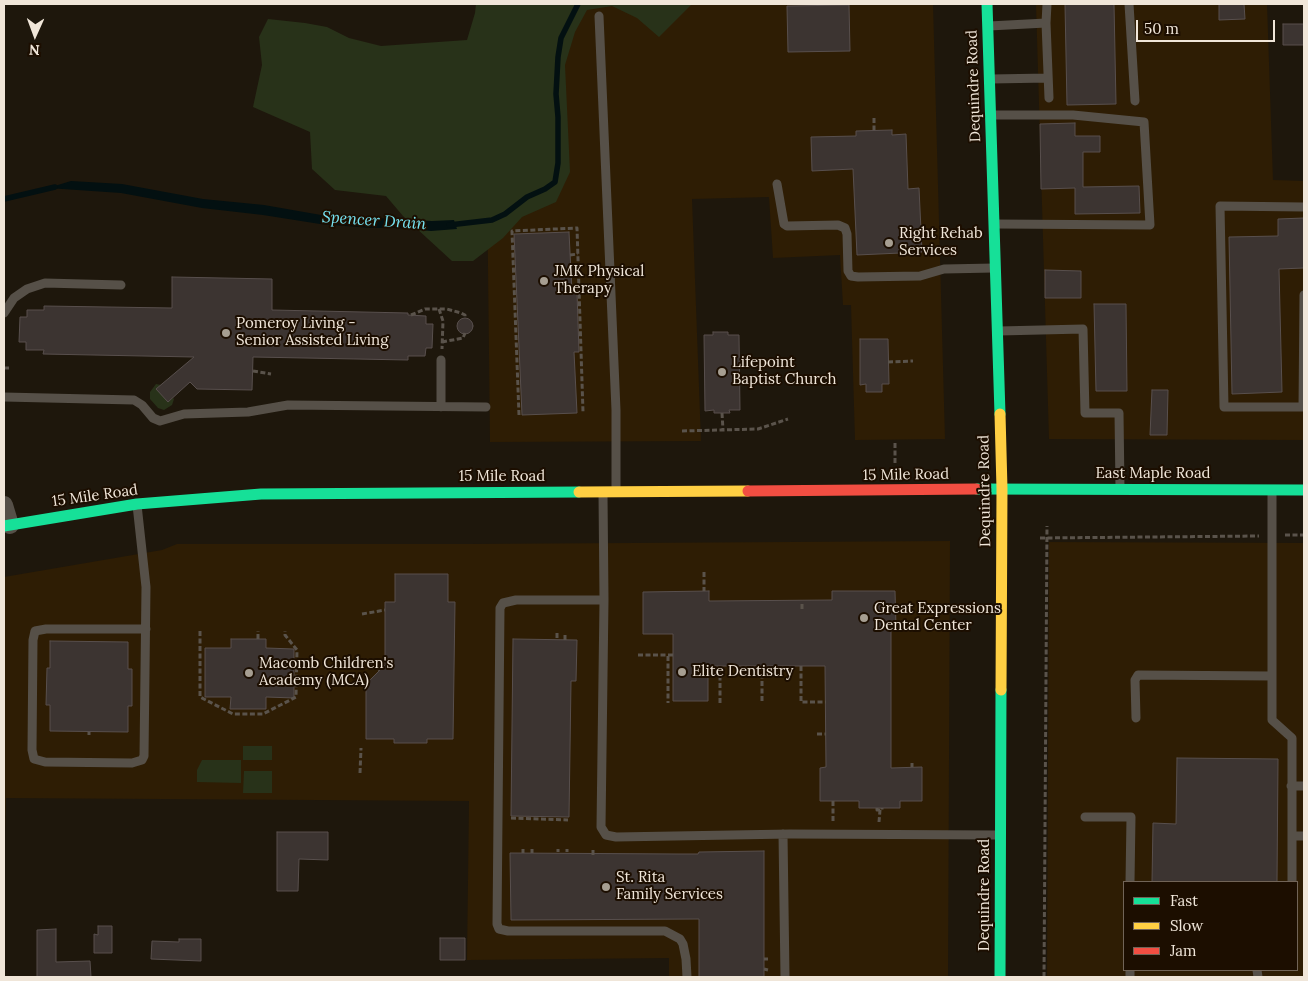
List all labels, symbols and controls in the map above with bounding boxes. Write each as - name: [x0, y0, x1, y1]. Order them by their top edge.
- north arrow: [10, 10, 60, 60]
- scale bar: [1138, 10, 1277, 42]
- text: 50 m: [1144, 19, 1179, 38]
- street label: Dequindre Road: [963, 30, 985, 142]
- text: N: [29, 41, 40, 59]
- water label: Spencer Drain: [321, 208, 427, 234]
- place label: Right Rehab Services: [899, 225, 983, 260]
- marker: Right Rehab Services: [883, 237, 895, 249]
- place label: JMK Physical Therapy: [554, 263, 644, 298]
- marker: JMK Physical Therapy: [538, 275, 550, 287]
- place label: Pomeroy Living - Senior Assisted Living: [236, 315, 388, 350]
- marker: Pomeroy Living - Senior Assisted Living: [220, 327, 232, 339]
- place label: Lifepoint Baptist Church: [732, 354, 837, 389]
- marker: Lifepoint Baptist Church: [716, 366, 728, 378]
- street label: Dequindre Road: [975, 435, 995, 547]
- street label: 15 Mile Road: [863, 465, 949, 485]
- street label: East Maple Road: [1095, 465, 1211, 483]
- street label: 15 Mile Road: [459, 468, 545, 486]
- street label: 15 Mile Road: [51, 481, 139, 511]
- place label: Great Expressions Dental Center: [874, 600, 1001, 635]
- marker: Great Expressions Dental Center: [858, 612, 870, 624]
- place label: Macomb Children's Academy (MCA): [259, 655, 394, 690]
- place label: Elite Dentistry: [692, 663, 793, 681]
- marker: Elite Dentistry: [676, 666, 688, 678]
- marker: Macomb Children's Academy (MCA): [243, 667, 255, 679]
- street label: Dequindre Road: [976, 839, 994, 951]
- place label: St. Rita Family Services: [616, 869, 723, 904]
- marker: St. Rita Family Services: [600, 881, 612, 893]
- legend: [1123, 881, 1298, 971]
- text: Fast: [1170, 891, 1198, 910]
- text: Slow: [1170, 916, 1203, 935]
- text: Jam: [1170, 941, 1197, 960]

